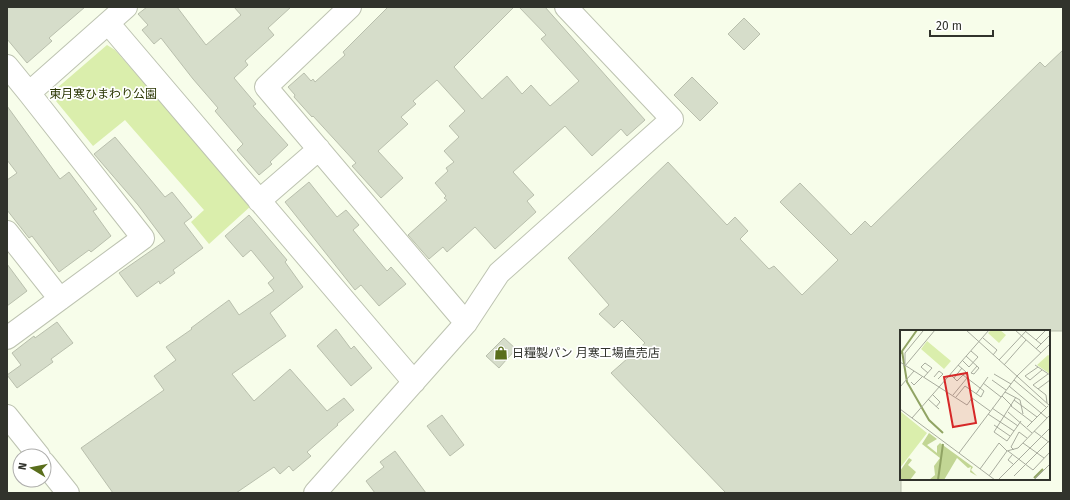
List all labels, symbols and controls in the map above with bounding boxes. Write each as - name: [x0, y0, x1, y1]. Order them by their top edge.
- scale bar: [930, 12, 993, 38]
- text: 20 m: [936, 19, 962, 33]
- park label: 東月寒ひまわり公園: [49, 87, 157, 101]
- inset map: [900, 330, 1050, 480]
- shop icon: 日糧製パン 月寒工場直売店: [493, 345, 509, 361]
- place label: 日糧製パン 月寒工場直売店: [512, 346, 660, 360]
- north arrow: [12, 448, 52, 488]
- text: N: [16, 462, 30, 471]

